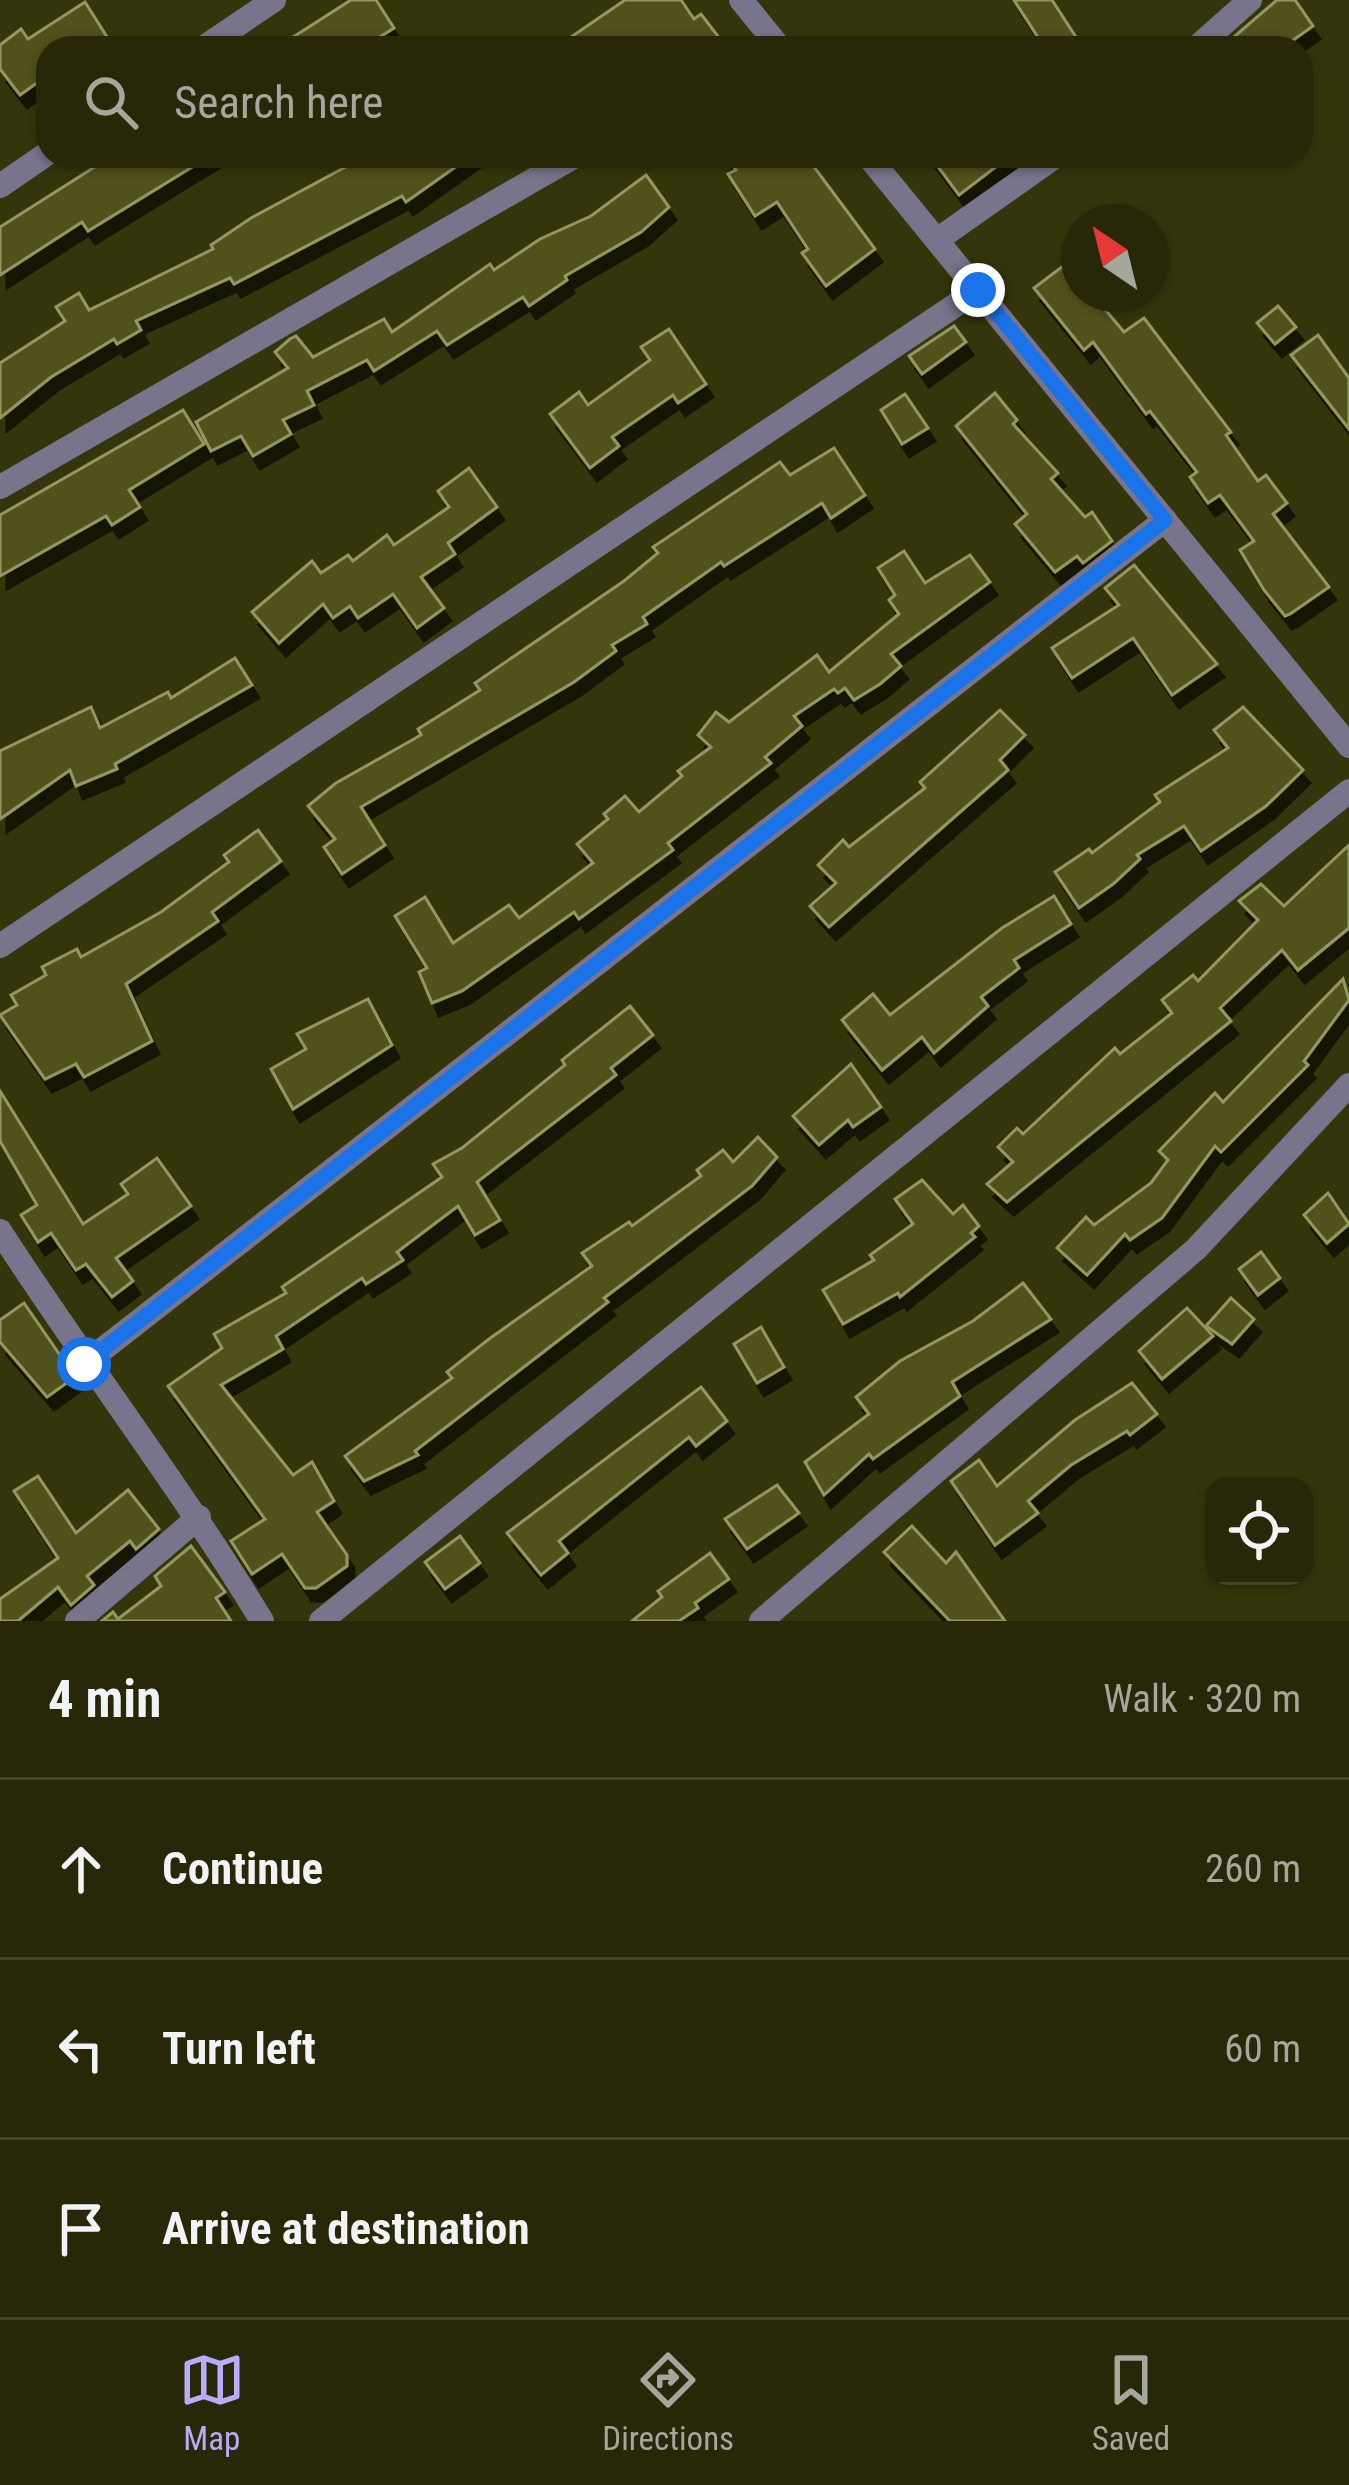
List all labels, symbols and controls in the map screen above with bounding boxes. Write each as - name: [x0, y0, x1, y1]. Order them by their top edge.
- search box: [36, 36, 1313, 168]
- icon: search: [78, 69, 144, 135]
- text: Search here: [174, 76, 383, 129]
- north arrow: [1061, 204, 1169, 312]
- route end: [951, 263, 1005, 317]
- route start: [57, 1337, 111, 1391]
- map controls: [1205, 1477, 1313, 1585]
- button: locate: [1205, 1477, 1313, 1585]
- text: 4 min: [48, 1670, 161, 1729]
- text: Walk · 320 m: [1103, 1676, 1301, 1722]
- icon: ahead: [48, 1836, 114, 1902]
- text: Continue: [162, 1842, 323, 1895]
- text: 260 m: [1205, 1846, 1301, 1892]
- icon: left: [48, 2016, 114, 2082]
- text: Turn left: [162, 2022, 316, 2075]
- text: 60 m: [1224, 2026, 1301, 2072]
- icon: arrive: [48, 2196, 114, 2262]
- text: Arrive at destination: [162, 2202, 530, 2255]
- tab: Map: [179, 2347, 245, 2458]
- tab: Directions: [602, 2347, 734, 2458]
- tab: Saved: [1092, 2347, 1170, 2458]

